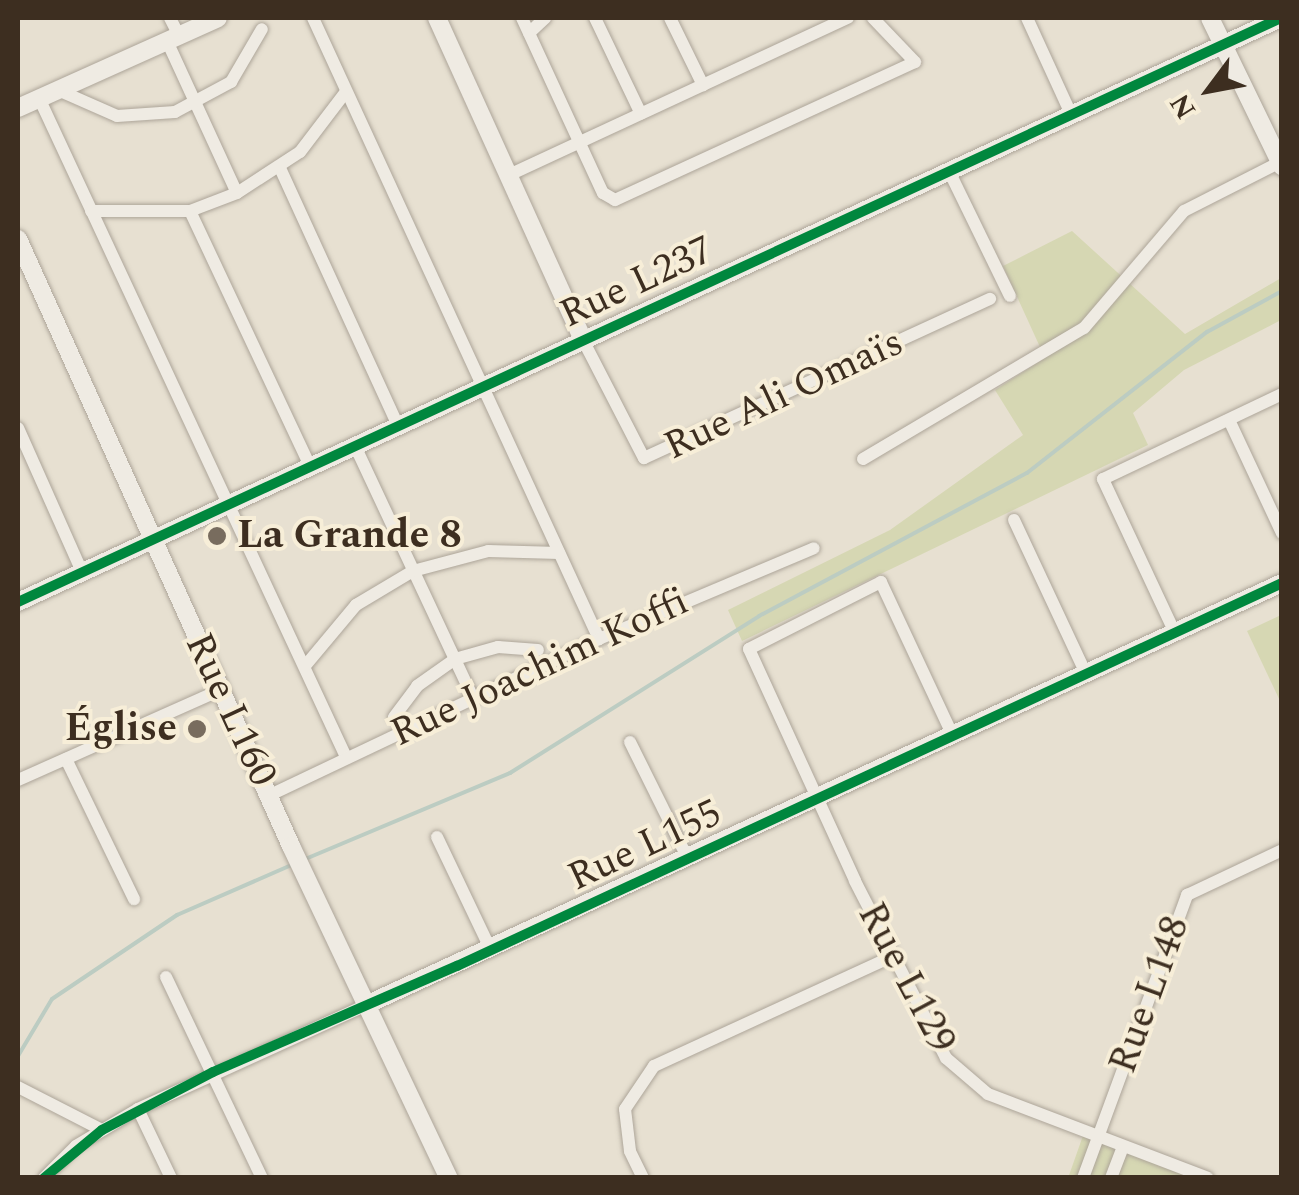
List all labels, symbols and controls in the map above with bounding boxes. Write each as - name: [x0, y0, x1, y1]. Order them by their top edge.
- north arrow: [1159, 40, 1259, 140]
- text: N: [1159, 85, 1207, 127]
- street label: Rue L237: [553, 227, 721, 339]
- street label: Rue Ali Omaïs: [657, 319, 911, 471]
- place label: La Grande 8: [237, 512, 462, 560]
- marker: La Grande 8: [206, 525, 228, 547]
- street label: Rue Joachim Koffi: [383, 578, 697, 758]
- street label: Rue L160: [174, 626, 286, 794]
- place label: Église: [65, 705, 177, 753]
- marker: Église: [186, 718, 208, 740]
- street label: Rue L155: [561, 790, 729, 902]
- street label: Rue L129: [846, 895, 966, 1061]
- street label: Rue L148: [1099, 910, 1201, 1080]

